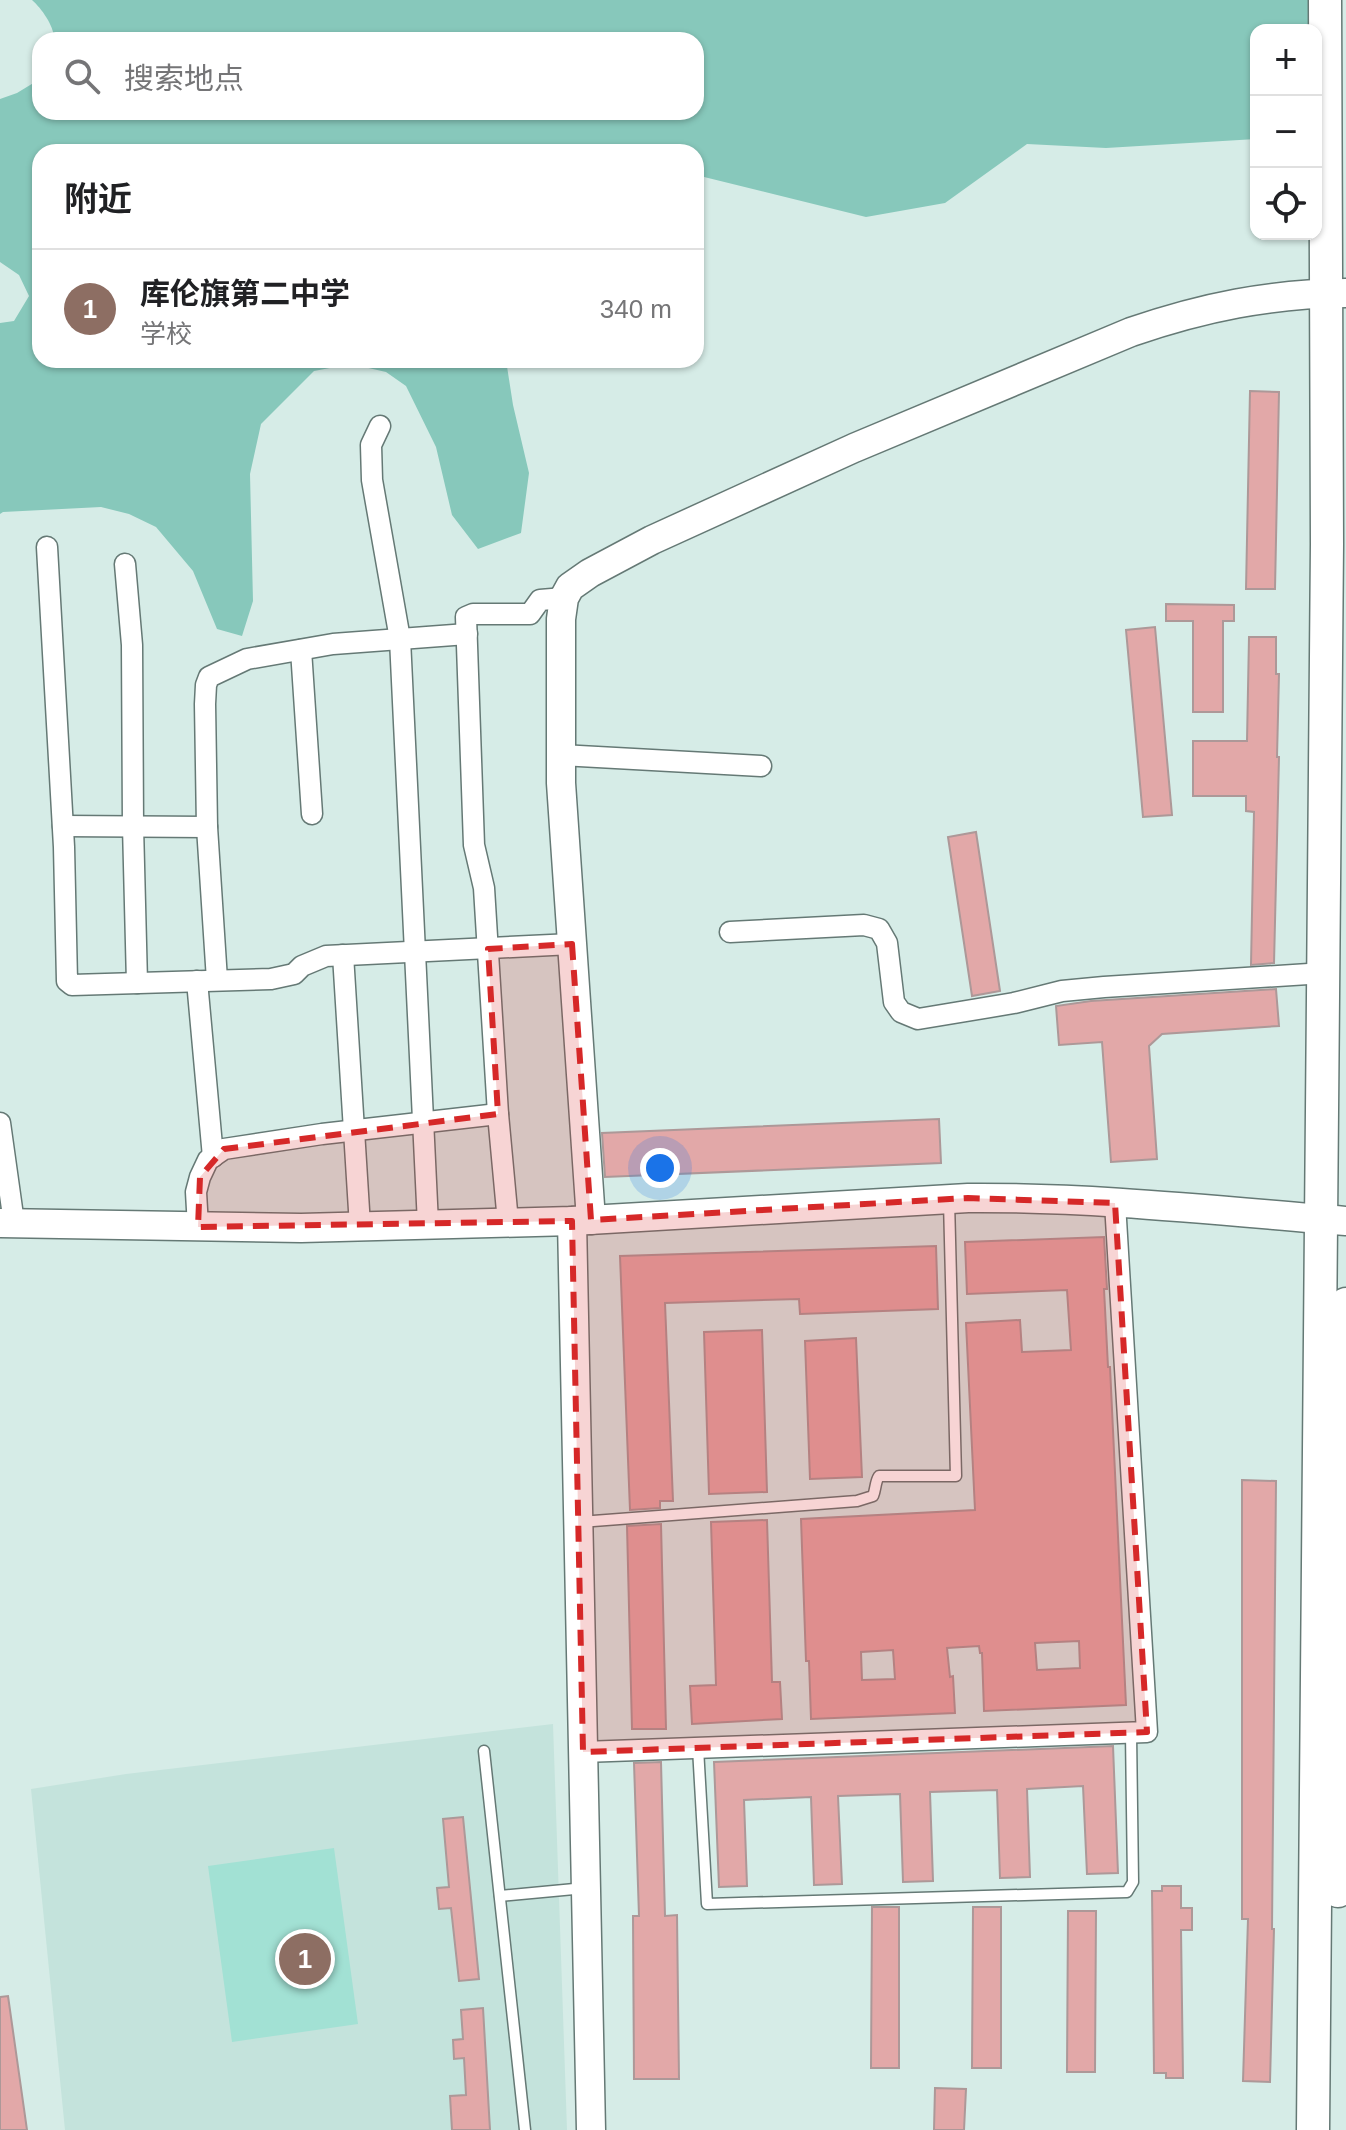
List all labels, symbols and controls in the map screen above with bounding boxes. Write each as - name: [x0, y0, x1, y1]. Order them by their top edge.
- map controls: [1250, 24, 1322, 240]
- button: +: [1250, 24, 1322, 96]
- search box: [32, 32, 704, 120]
- icon: search: [60, 54, 104, 98]
- text: 搜索地点: [124, 62, 244, 95]
- button: −: [1250, 96, 1322, 168]
- button: locate: [1250, 168, 1322, 240]
- text: 附近: [64, 180, 132, 218]
- text: 库伦旗第二中学: [140, 277, 350, 310]
- text: 1: [83, 294, 97, 324]
- text: 340 m: [600, 294, 672, 324]
- text: 学校: [140, 319, 192, 349]
- your location: [640, 1148, 680, 1188]
- pin: 1: [279, 1929, 331, 1989]

